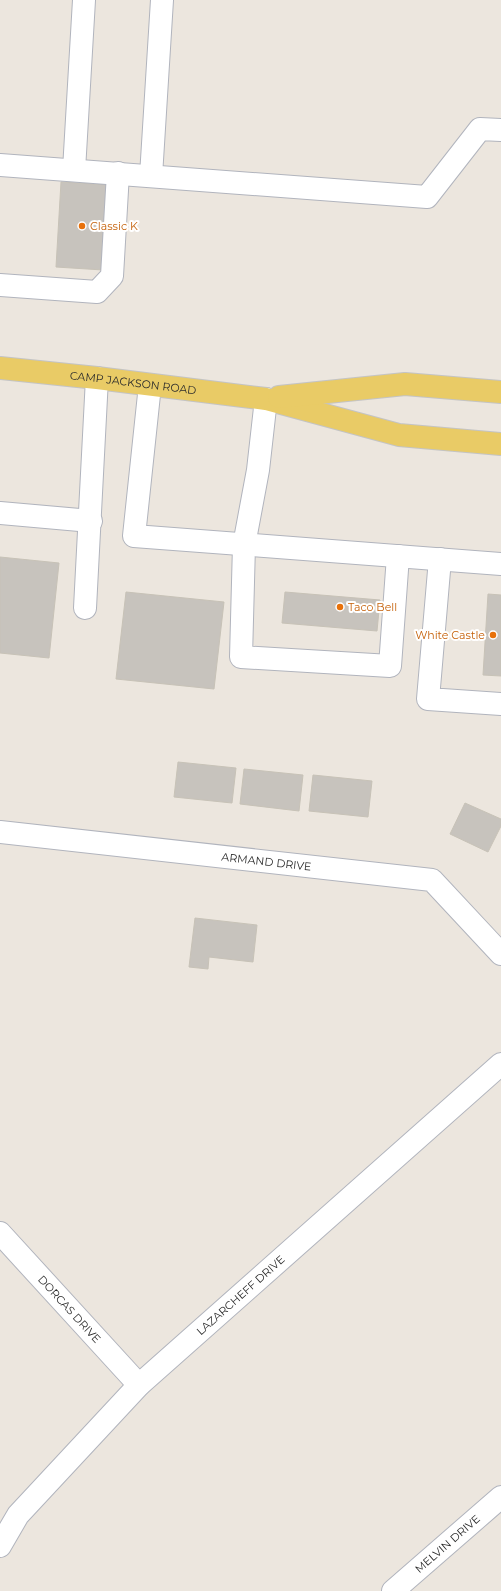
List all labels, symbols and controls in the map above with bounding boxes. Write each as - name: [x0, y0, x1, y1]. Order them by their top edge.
- place label: Classic K: [90, 219, 138, 233]
- marker: Classic K: [77, 221, 87, 231]
- street label: CAMP JACKSON ROAD: [69, 368, 197, 397]
- place label: Taco Bell: [348, 600, 397, 614]
- marker: Taco Bell: [335, 602, 345, 612]
- place label: White Castle: [415, 628, 485, 642]
- marker: White Castle: [488, 630, 498, 640]
- street label: ARMAND DRIVE: [221, 850, 312, 874]
- street label: LAZARCHEFF DRIVE: [193, 1252, 288, 1338]
- street label: DORCAS DRIVE: [35, 1272, 104, 1346]
- street label: MELVIN DRIVE: [412, 1512, 483, 1576]

